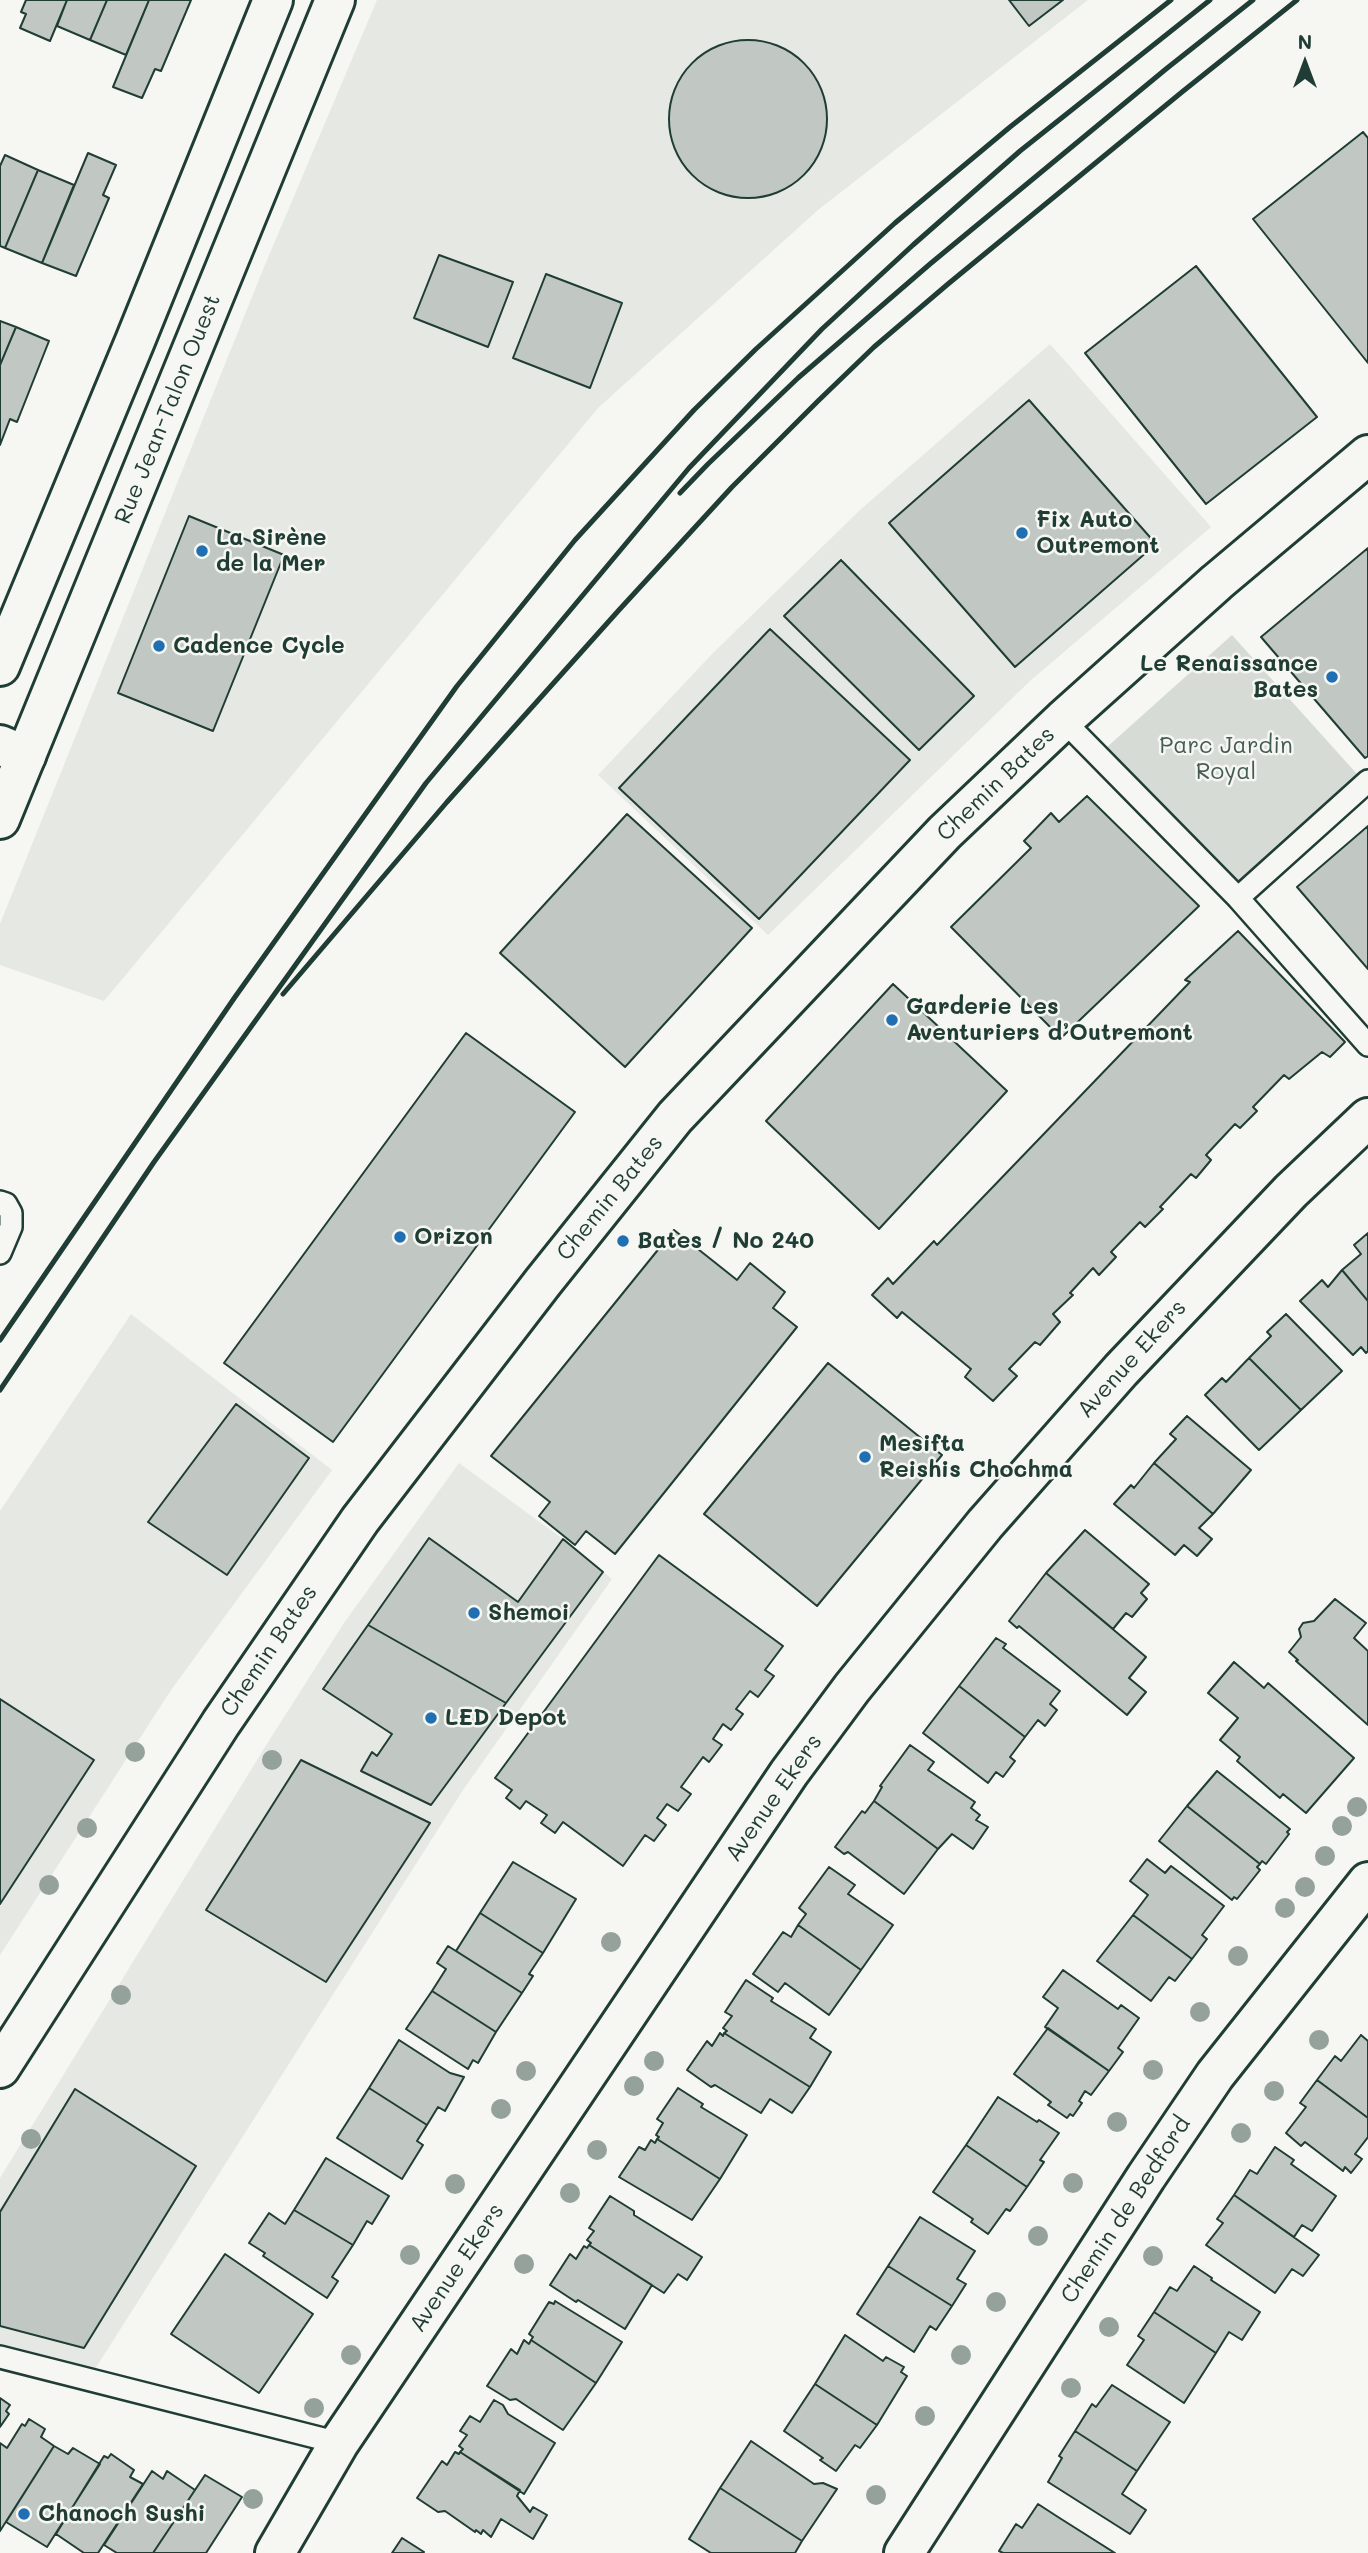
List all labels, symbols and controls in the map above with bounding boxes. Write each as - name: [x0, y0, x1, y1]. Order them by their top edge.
- north arrow: [1270, 28, 1340, 98]
- text: N: [1298, 29, 1312, 54]
- street label: Rue Jean-Talon Ouest: [109, 290, 227, 528]
- place label: Fix Auto Outremont: [1036, 506, 1159, 560]
- place label: La Sirène de la Mer: [216, 524, 327, 578]
- marker: Fix Auto Outremont: [1014, 525, 1030, 541]
- marker: La Sirène de la Mer: [194, 543, 210, 559]
- place label: Cadence Cycle: [173, 632, 345, 660]
- marker: Cadence Cycle: [151, 638, 167, 654]
- place label: Le Renaissance Bates: [1140, 650, 1318, 704]
- marker: Le Renaissance Bates: [1324, 669, 1340, 685]
- street label: Chemin Bates: [931, 721, 1061, 847]
- park label: Parc Jardin Royal: [1159, 732, 1293, 786]
- place label: Garderie Les Aventuriers d’Outremont: [906, 993, 1193, 1047]
- marker: Garderie Les Aventuriers d’Outremont: [884, 1012, 900, 1028]
- street label: Chemin Bates: [551, 1130, 669, 1266]
- place label: Orizon: [414, 1223, 493, 1251]
- place label: Bates / No 240: [637, 1227, 814, 1255]
- marker: Orizon: [392, 1229, 408, 1245]
- marker: Bates / No 240: [615, 1233, 631, 1249]
- street label: Avenue Ekers: [1072, 1294, 1192, 1424]
- place label: Mesifta Reishis Chochma: [879, 1430, 1073, 1484]
- marker: Mesifta Reishis Chochma: [857, 1449, 873, 1465]
- street label: Chemin Bates: [215, 1580, 323, 1722]
- place label: Shemoi: [488, 1599, 569, 1627]
- marker: Shemoi: [466, 1605, 482, 1621]
- place label: LED Depot: [445, 1704, 567, 1732]
- marker: LED Depot: [423, 1710, 439, 1726]
- street label: Avenue Ekers: [720, 1729, 828, 1867]
- street label: Chemin de Bedford: [1055, 2111, 1197, 2309]
- street label: Avenue Ekers: [404, 2198, 510, 2338]
- place label: Chanoch Sushi: [38, 2500, 205, 2528]
- marker: Chanoch Sushi: [16, 2506, 32, 2522]

